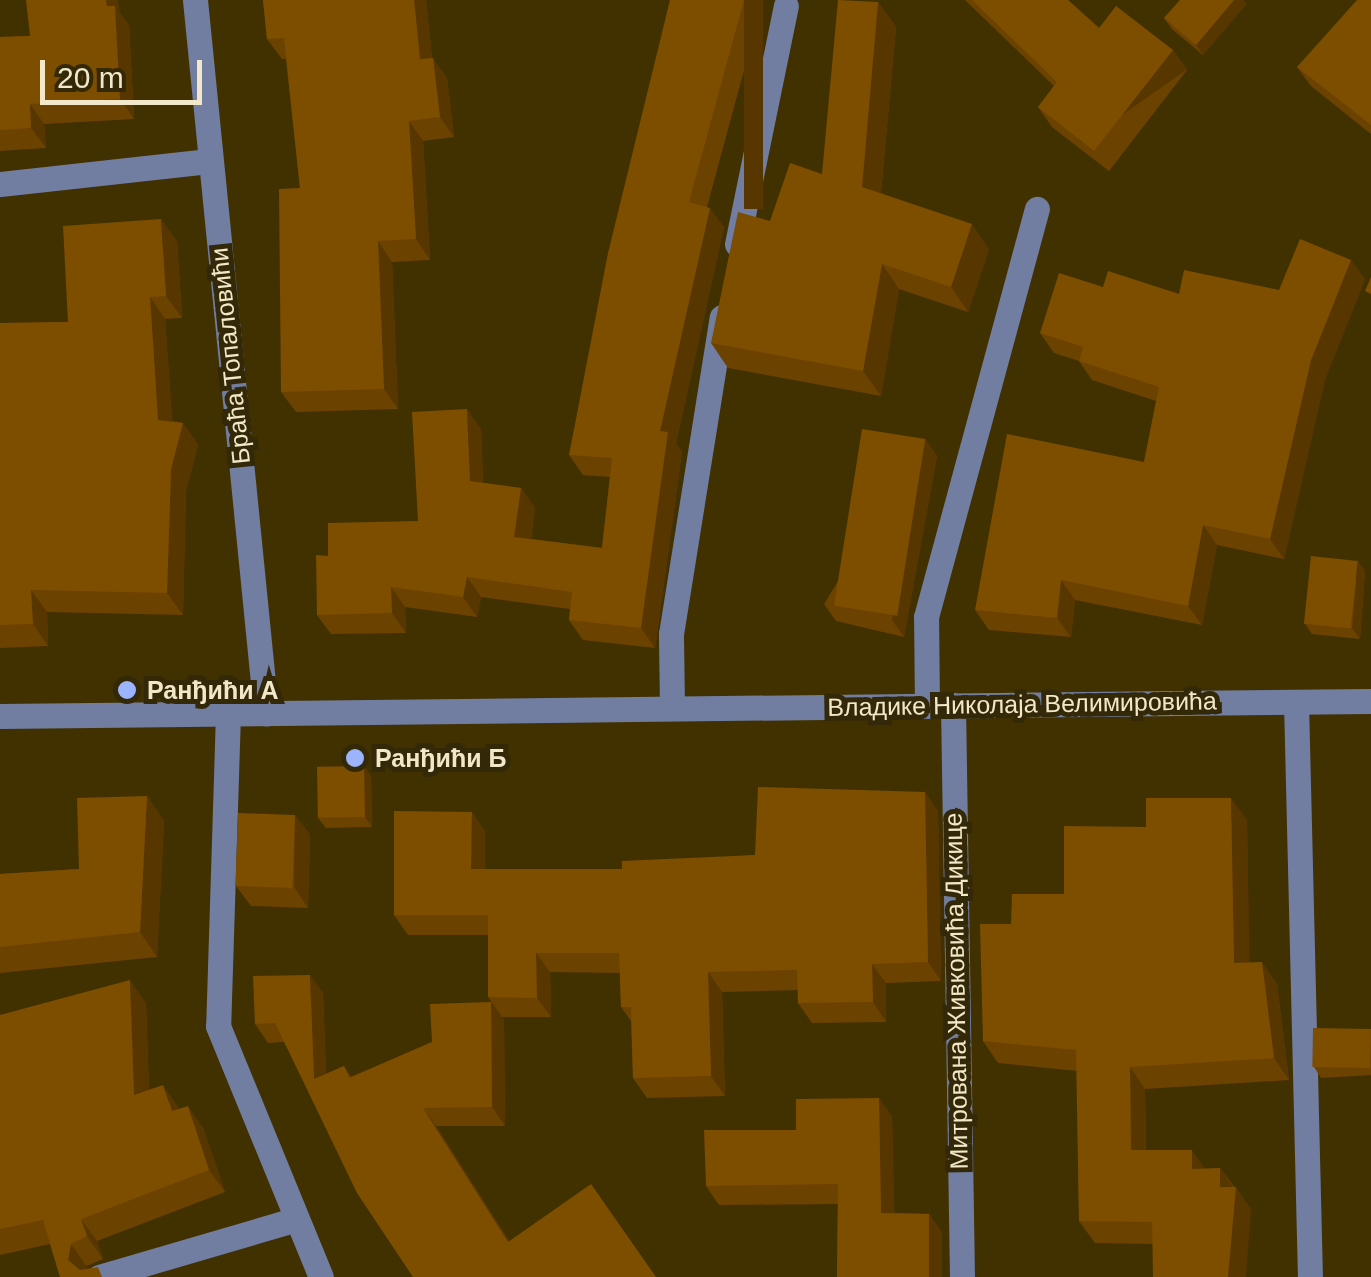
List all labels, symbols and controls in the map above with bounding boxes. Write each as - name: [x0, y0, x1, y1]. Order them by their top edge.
- scale bar: [45, 40, 208, 102]
- text: 20 m: [57, 61, 124, 94]
- street label: Браћа Топаловићи: [204, 246, 256, 466]
- place label: Ранђићи А: [147, 675, 279, 705]
- marker: Ранђићи А: [116, 679, 138, 701]
- street label: Владике Николаја Велимировића: [827, 686, 1217, 722]
- place label: Ранђићи Б: [375, 743, 507, 773]
- marker: Ранђићи Б: [344, 747, 366, 769]
- street label: Митрована Живковића Дикице: [938, 812, 974, 1170]

